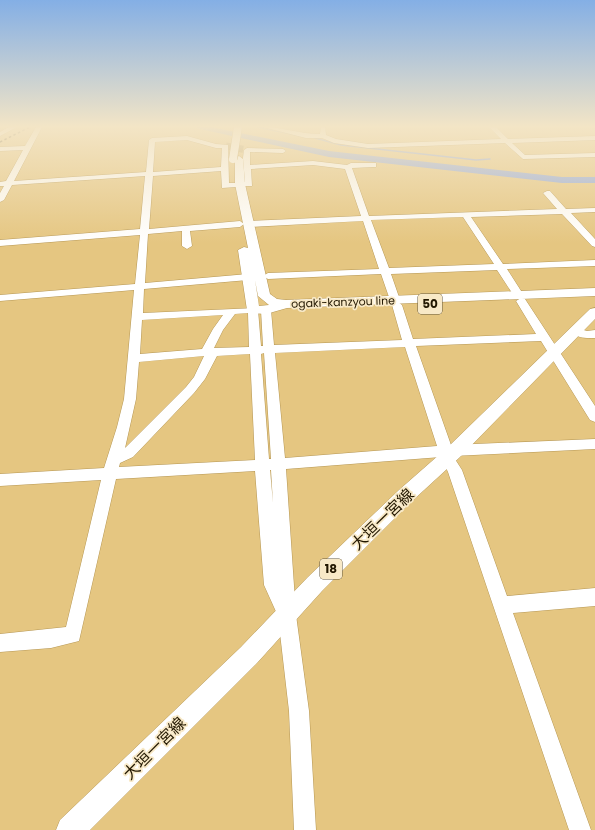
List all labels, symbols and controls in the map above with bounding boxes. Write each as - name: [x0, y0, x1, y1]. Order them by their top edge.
- street label: ogaki-kanzyou line: [291, 292, 395, 312]
- road number: 50: [418, 294, 442, 314]
- street label: 大垣一宮線: [346, 483, 419, 555]
- road number: 18: [320, 559, 342, 579]
- street label: 大垣一宮線: [118, 712, 191, 785]

